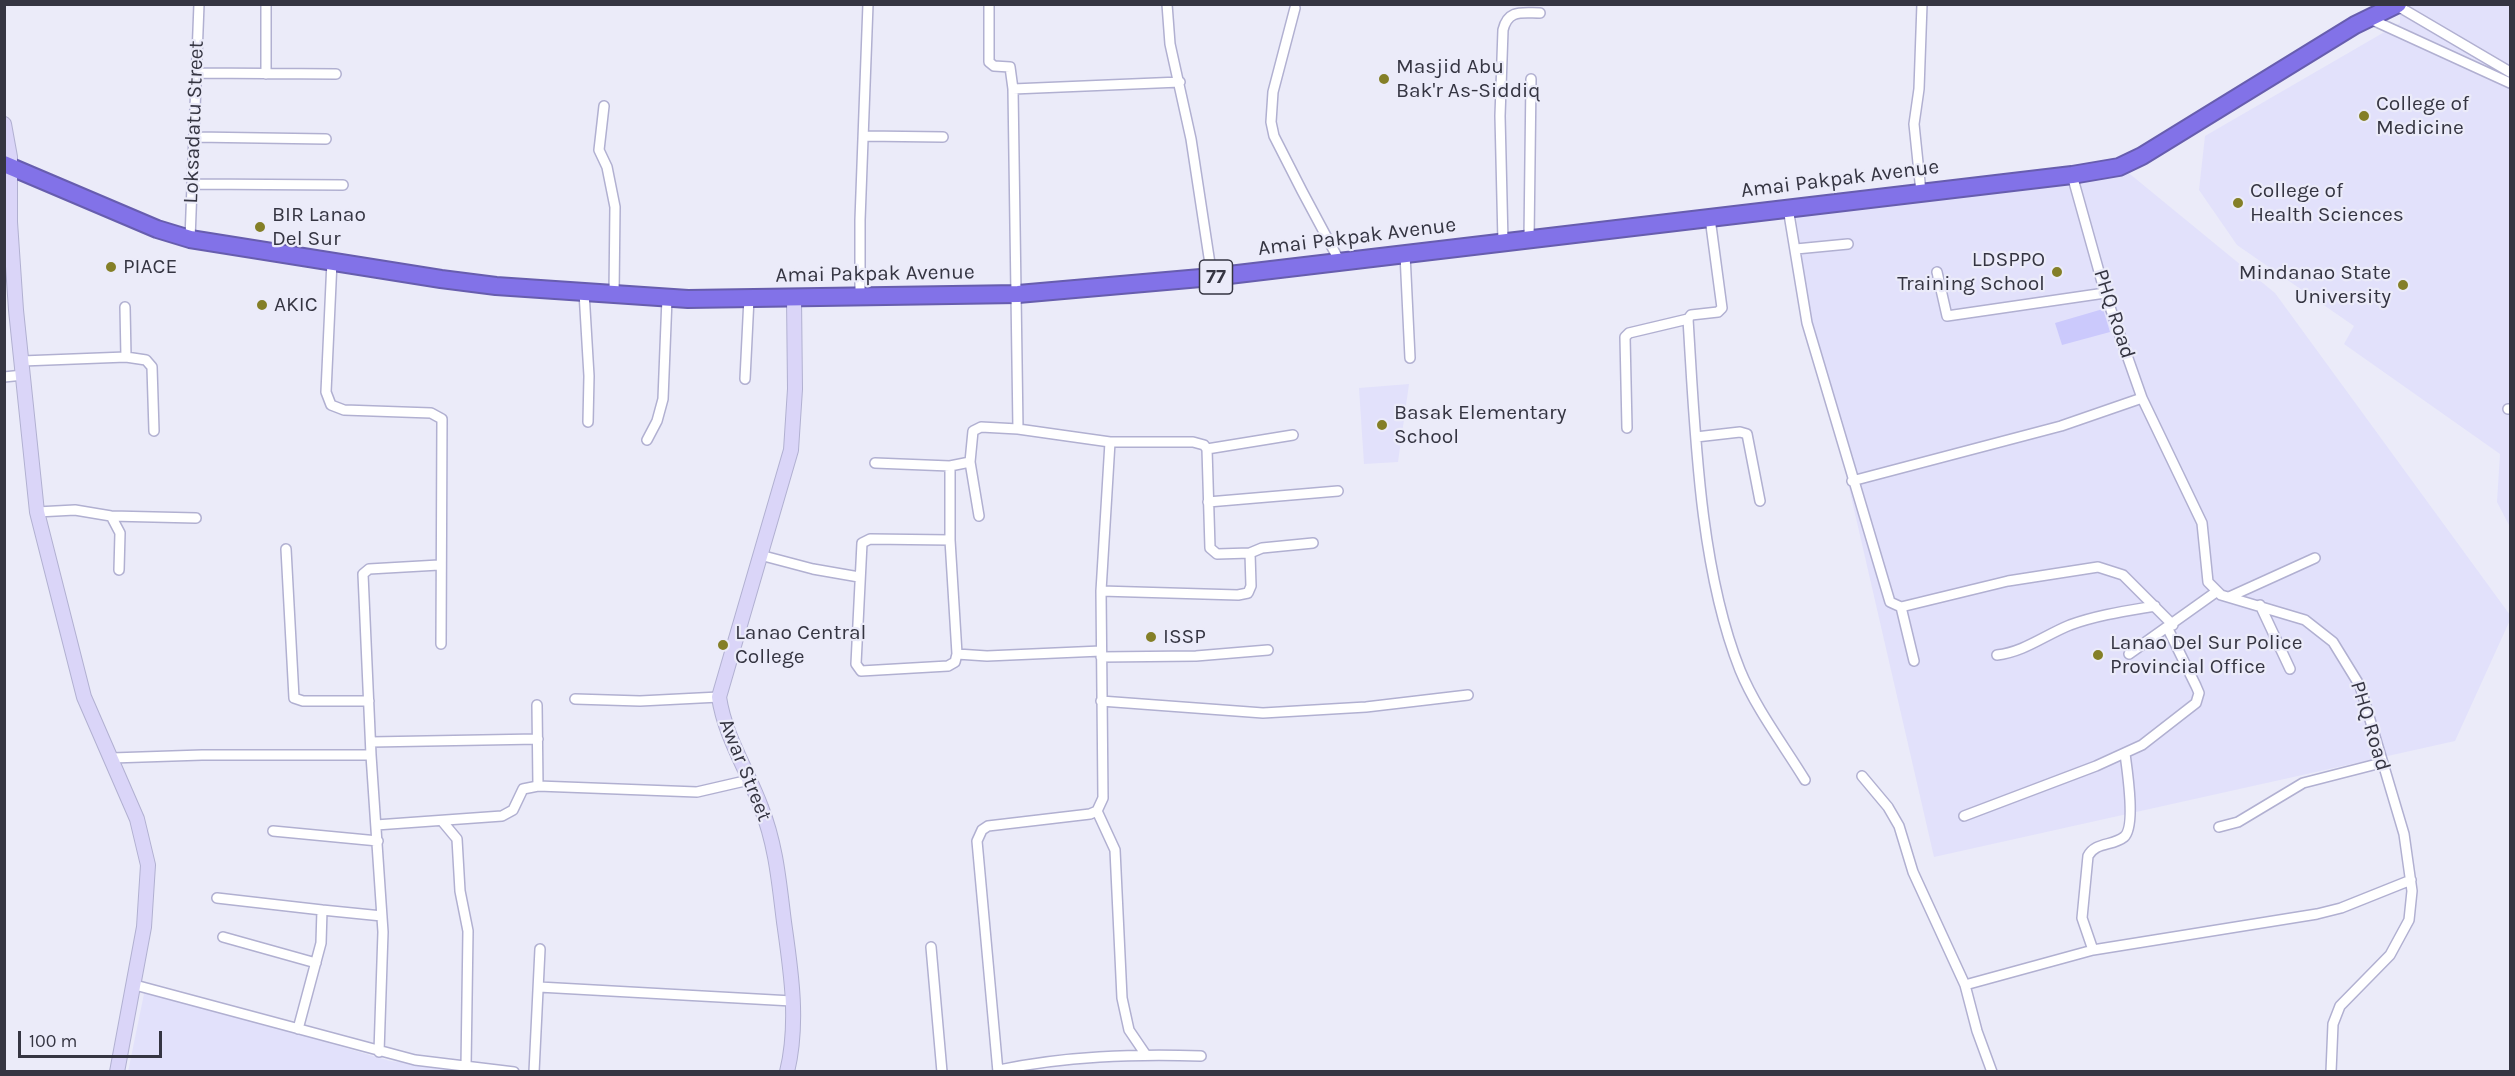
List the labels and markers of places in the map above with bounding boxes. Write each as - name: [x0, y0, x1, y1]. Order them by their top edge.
- place label: Masjid Abu Bak'r As-Siddiq: [1396, 54, 1541, 104]
- marker: Masjid Abu Bak'r As-Siddiq: [1377, 72, 1391, 86]
- place label: College of Medicine: [2376, 91, 2469, 141]
- marker: College of Medicine: [2357, 109, 2371, 123]
- place label: College of Health Sciences: [2250, 178, 2404, 228]
- marker: College of Health Sciences: [2231, 196, 2245, 210]
- place label: BIR Lanao Del Sur: [272, 202, 366, 252]
- marker: BIR Lanao Del Sur: [253, 220, 267, 234]
- place label: LDSPPO Training School: [1897, 247, 2045, 297]
- place label: PIACE: [123, 254, 177, 280]
- marker: PIACE: [104, 260, 118, 274]
- place label: Mindanao State University: [2239, 260, 2391, 310]
- marker: LDSPPO Training School: [2050, 265, 2064, 279]
- marker: Mindanao State University: [2396, 278, 2410, 292]
- place label: AKIC: [274, 292, 318, 318]
- marker: AKIC: [255, 298, 269, 312]
- place label: Basak Elementary School: [1394, 400, 1566, 450]
- marker: Basak Elementary School: [1375, 418, 1389, 432]
- place label: Lanao Central College: [735, 620, 866, 670]
- place label: ISSP: [1163, 624, 1206, 650]
- marker: ISSP: [1144, 630, 1158, 644]
- place label: Lanao Del Sur Police Provincial Office: [2110, 630, 2302, 680]
- marker: Lanao Central College: [716, 638, 730, 652]
- marker: Lanao Del Sur Police Provincial Office: [2091, 648, 2105, 662]

